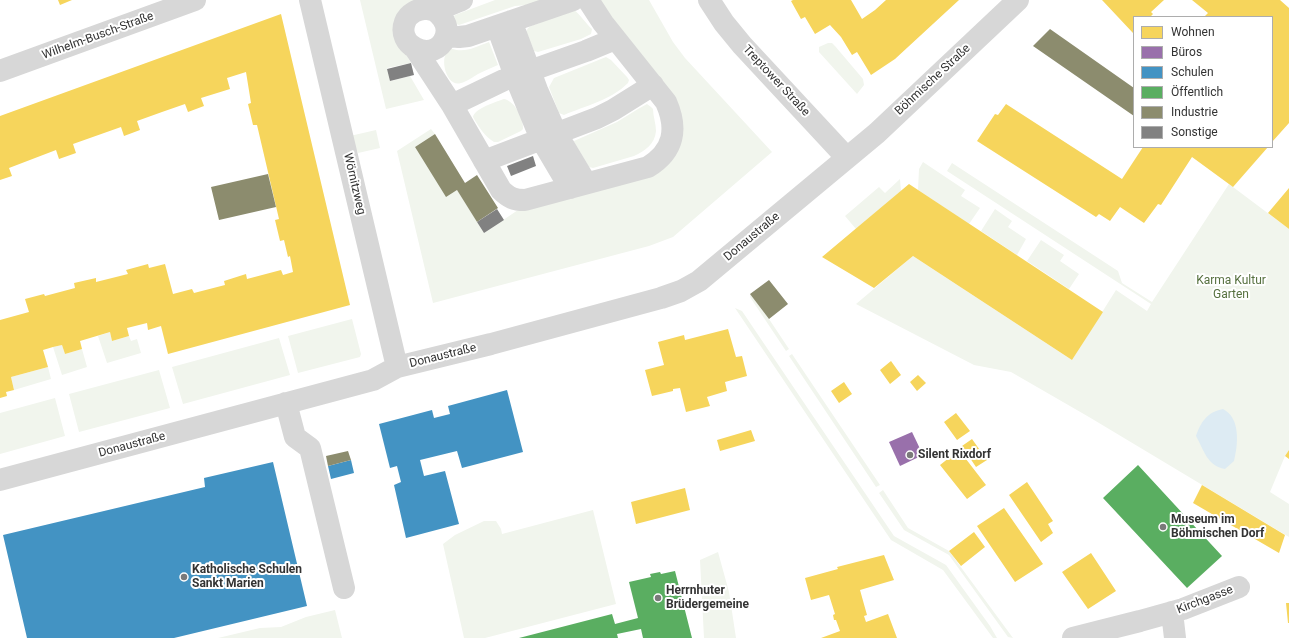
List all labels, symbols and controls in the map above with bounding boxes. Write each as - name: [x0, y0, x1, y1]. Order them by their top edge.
- street label: Wilhelm-Busch-Straße: [40, 9, 156, 63]
- legend: [1133, 16, 1273, 148]
- text: Wohnen: [1171, 25, 1215, 39]
- street label: Böhmische Straße: [892, 41, 974, 119]
- street label: Treptower Straße: [739, 43, 813, 119]
- text: Büros: [1171, 45, 1202, 59]
- text: Schulen: [1171, 65, 1214, 79]
- text: Öffentlich: [1171, 85, 1223, 99]
- text: Industrie: [1171, 105, 1218, 119]
- text: Sonstige: [1171, 125, 1218, 139]
- street label: Wörnitzweg: [340, 152, 368, 216]
- street label: Donaustraße: [721, 209, 783, 265]
- park label: Karma Kultur Garten: [1196, 274, 1266, 302]
- street label: Donaustraße: [408, 341, 478, 371]
- street label: Donaustraße: [97, 429, 167, 461]
- place label: Silent Rixdorf: [918, 448, 991, 462]
- marker: Silent Rixdorf: [905, 450, 915, 460]
- place label: Museum im Böhmischen Dorf: [1171, 513, 1264, 541]
- marker: Museum im Böhmischen Dorf: [1158, 522, 1168, 532]
- place label: Katholische Schulen Sankt Marien: [192, 563, 302, 591]
- marker: Katholische Schulen Sankt Marien: [179, 572, 189, 582]
- street label: Kirchgasse: [1175, 583, 1235, 617]
- place label: Herrnhuter Brüdergemeine: [666, 584, 749, 612]
- marker: Herrnhuter Brüdergemeine: [653, 593, 663, 603]

